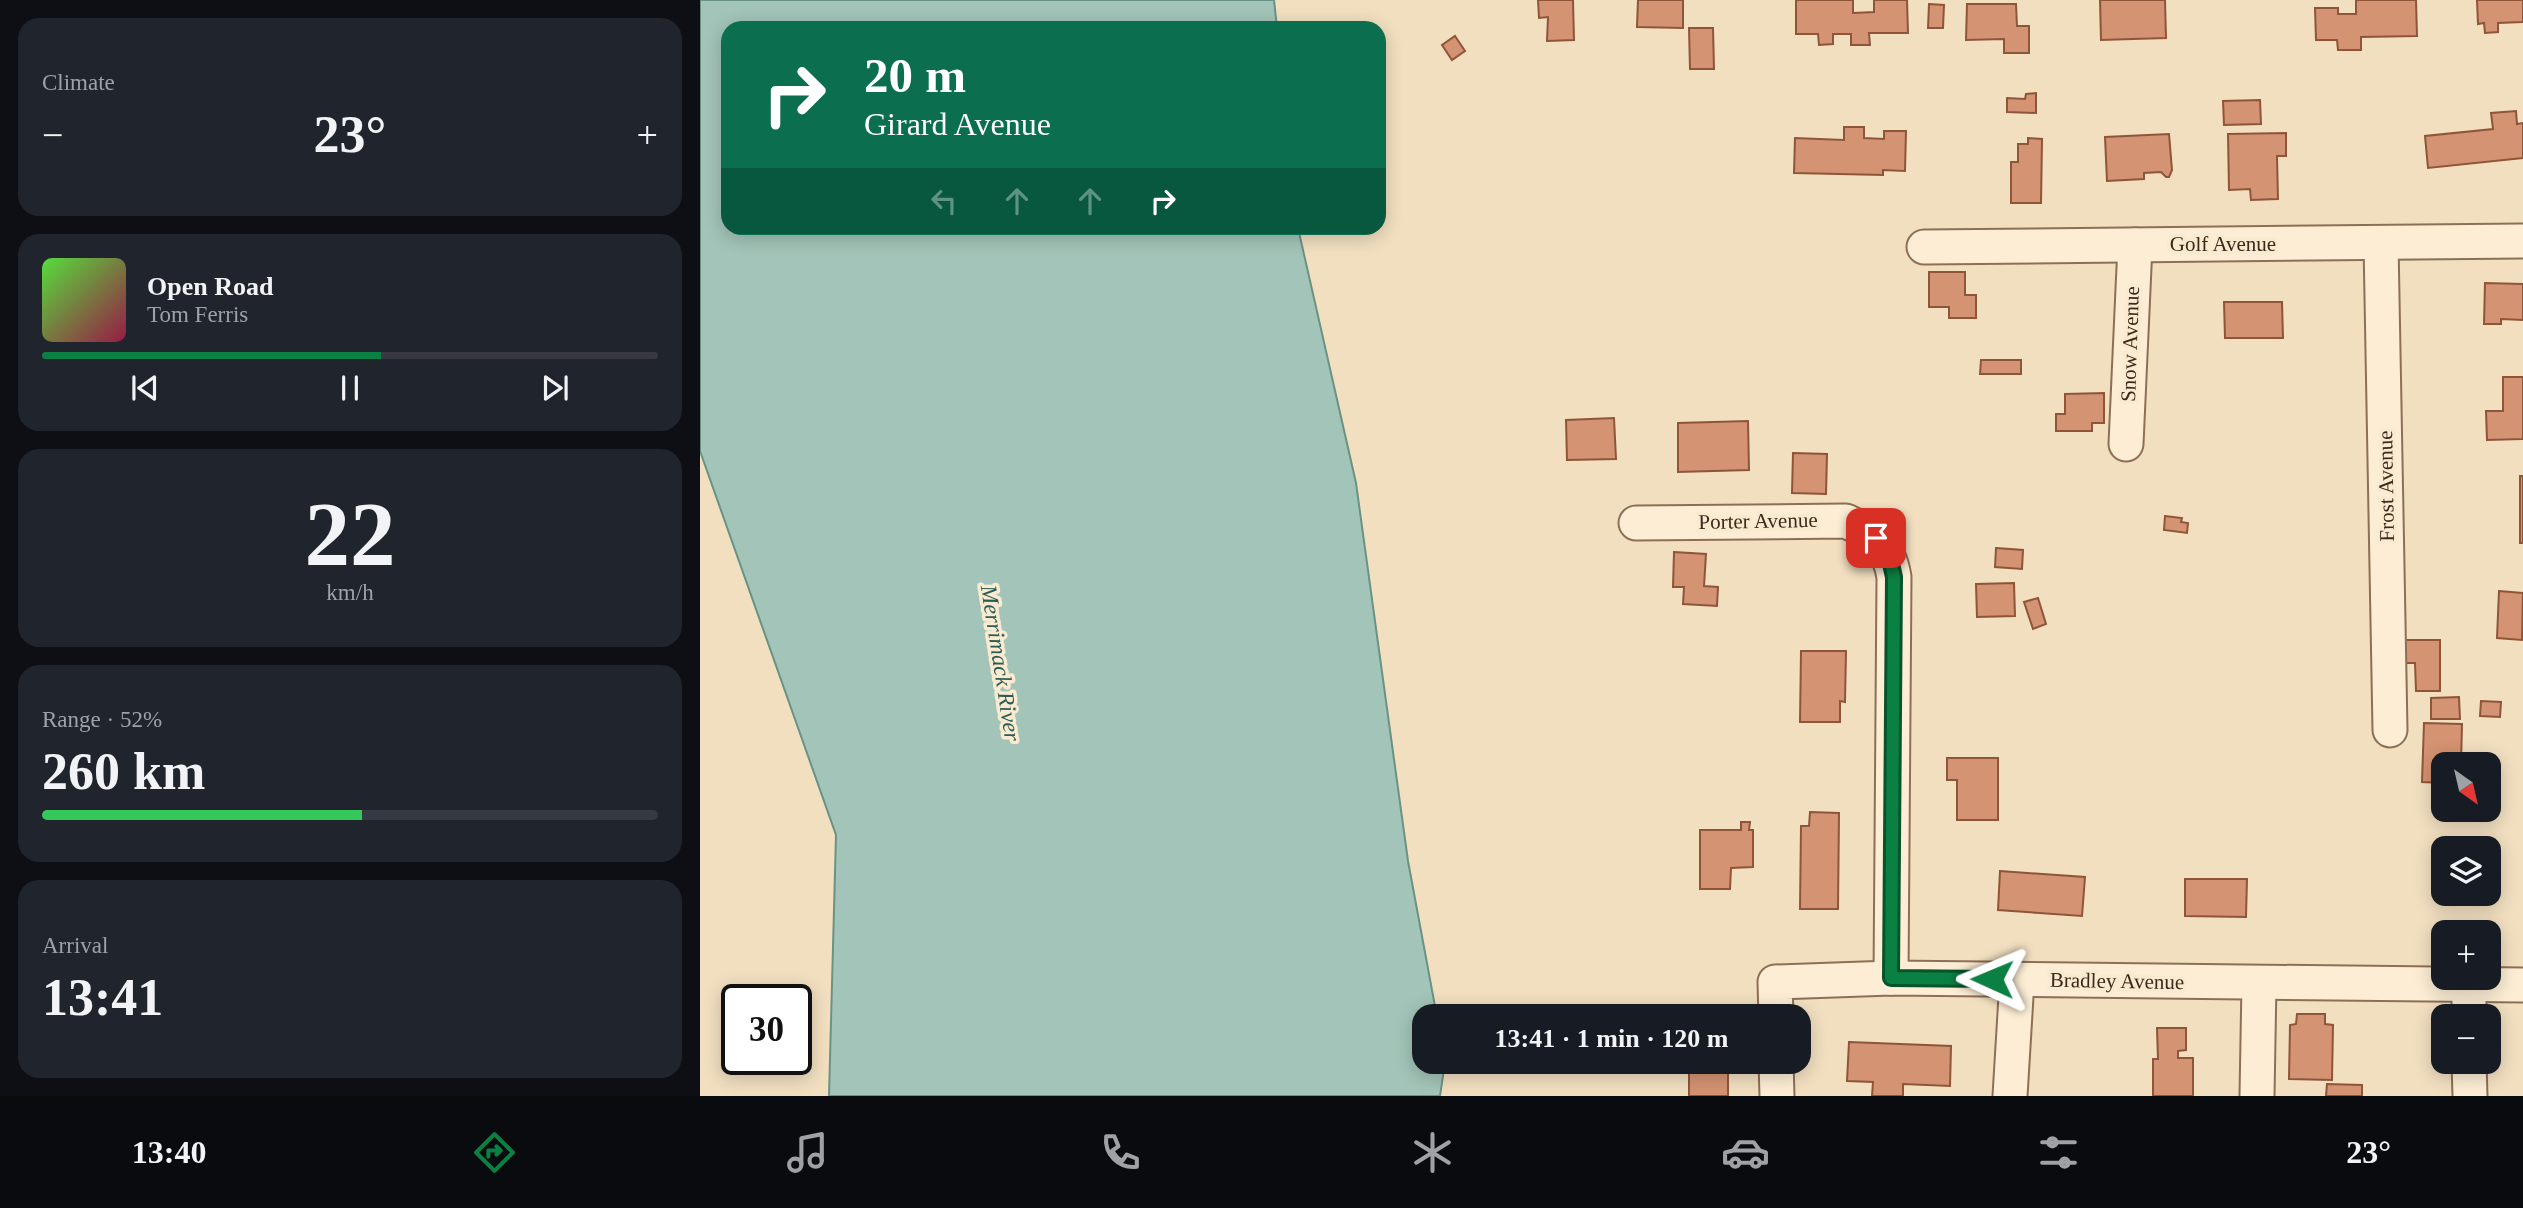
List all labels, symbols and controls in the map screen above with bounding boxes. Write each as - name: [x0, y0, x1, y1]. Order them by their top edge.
- text: 20 m: [864, 48, 966, 103]
- icon: right: [749, 49, 840, 140]
- text: Climate: [42, 70, 115, 95]
- text: 23°: [314, 106, 386, 163]
- text: Girard Avenue: [864, 106, 1051, 142]
- text: −: [42, 114, 63, 156]
- text: +: [637, 114, 658, 156]
- icon: left: [925, 182, 963, 220]
- icon: ahead: [998, 182, 1036, 220]
- icon: ahead: [1071, 182, 1109, 220]
- icon: right: [1144, 182, 1182, 220]
- street label: Golf Avenue: [2170, 232, 2276, 256]
- text: Open Road: [147, 272, 273, 301]
- street label: Snow Avenue: [2116, 286, 2144, 402]
- text: Tom Ferris: [147, 302, 248, 327]
- icon: previous: [126, 369, 164, 407]
- icon: pause: [331, 369, 369, 407]
- icon: next: [536, 369, 574, 407]
- street label: Frost Avenue: [2373, 430, 2399, 542]
- text: 22: [305, 484, 396, 585]
- street label: Porter Avenue: [1698, 508, 1818, 534]
- pin: [1846, 508, 1906, 568]
- icon: arrive: [1857, 519, 1895, 557]
- text: km/h: [326, 580, 374, 605]
- water label: Merrimack River: [976, 582, 1025, 744]
- text: Range · 52%: [42, 707, 162, 732]
- text: 260 km: [42, 743, 205, 800]
- north arrow: [2431, 752, 2501, 822]
- map controls: [2431, 752, 2501, 1074]
- button: layers: [2431, 836, 2501, 906]
- button: +: [2431, 920, 2501, 990]
- text: Arrival: [42, 933, 108, 958]
- position arrow: [1955, 942, 2029, 1016]
- street label: Bradley Avenue: [2050, 968, 2184, 994]
- text: 13:41: [42, 969, 163, 1026]
- speed limit sign: 30: [721, 984, 812, 1075]
- button: −: [2431, 1004, 2501, 1074]
- text: 13:41 · 1 min · 120 m: [1495, 1024, 1729, 1053]
- icon: directions: [470, 1128, 519, 1177]
- icon: music: [783, 1128, 832, 1177]
- icon: phone: [1096, 1128, 1145, 1177]
- icon: climate: [1408, 1128, 1457, 1177]
- icon: car: [1721, 1128, 1770, 1177]
- icon: filters: [2034, 1128, 2083, 1177]
- text: 13:40: [132, 1134, 207, 1170]
- text: 23°: [2346, 1134, 2391, 1170]

